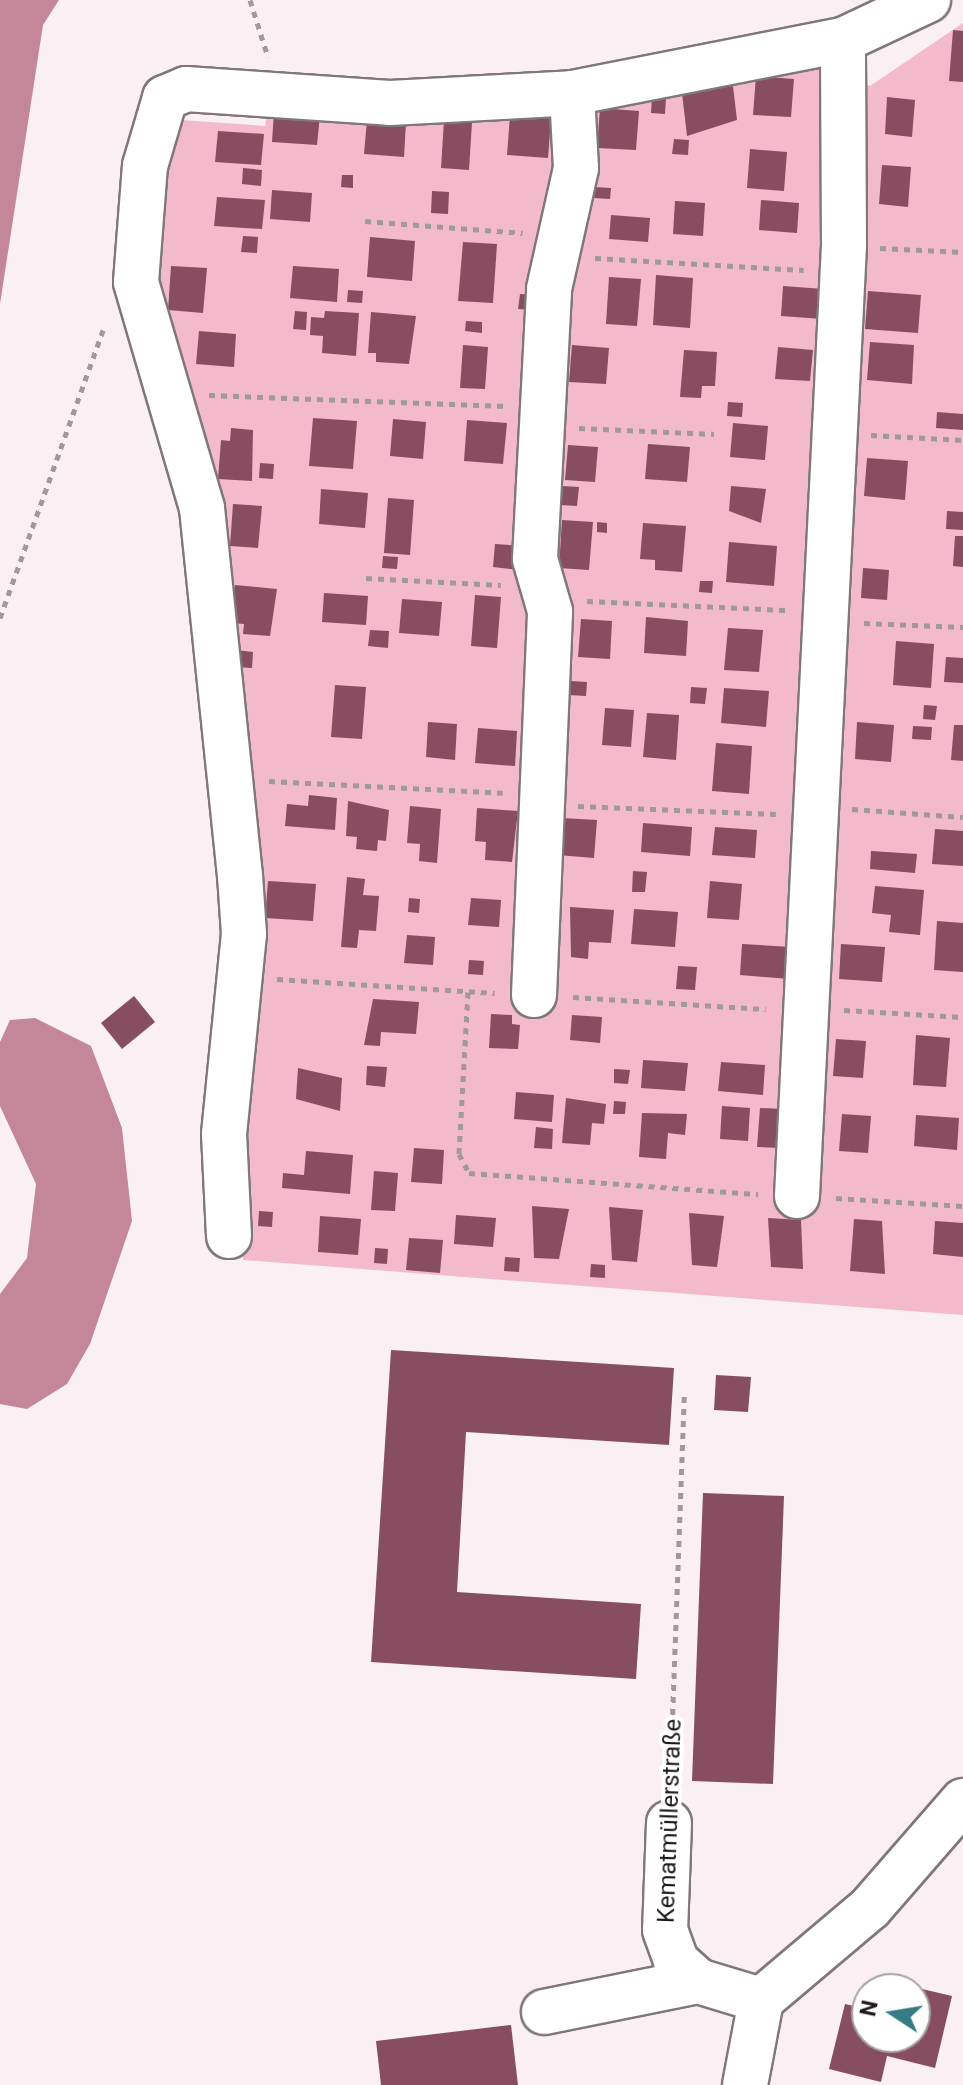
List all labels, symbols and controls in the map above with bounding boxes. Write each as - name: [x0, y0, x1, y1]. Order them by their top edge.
- street label: Kematmüllerstraße: [652, 1718, 688, 1924]
- north arrow: [851, 1973, 931, 2053]
- text: N: [855, 1998, 883, 2019]

